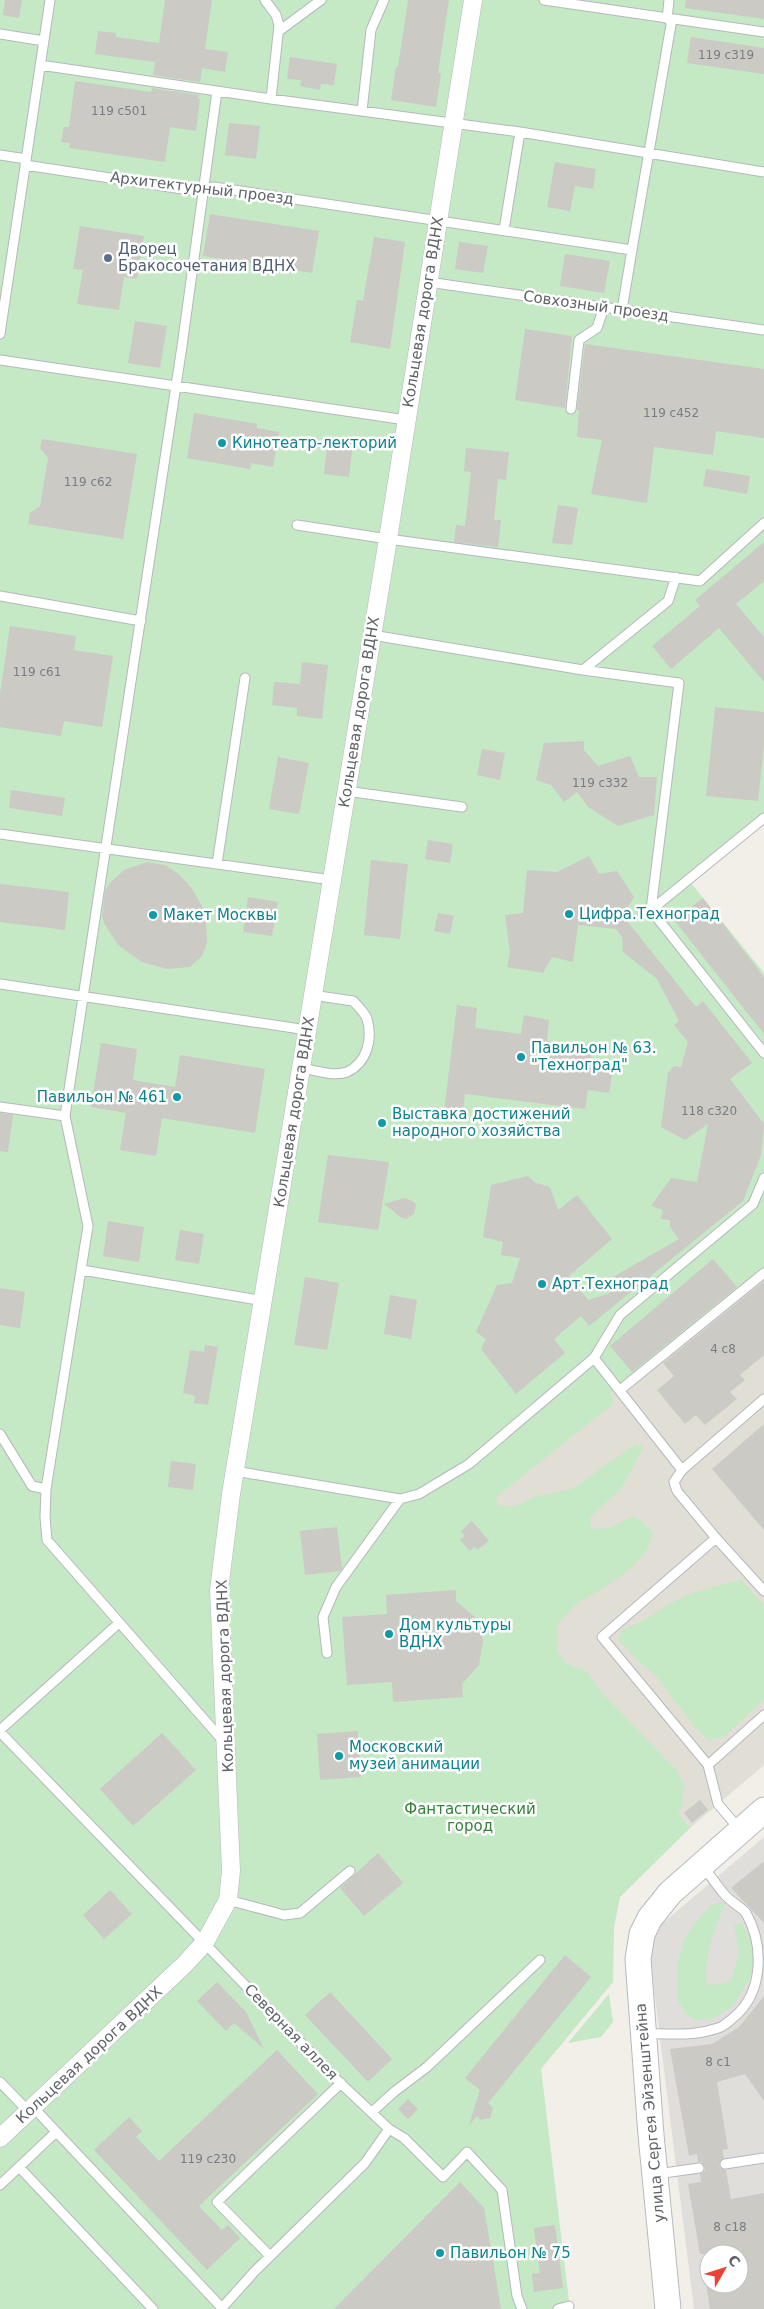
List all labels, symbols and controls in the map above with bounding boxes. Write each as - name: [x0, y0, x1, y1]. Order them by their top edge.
- house number: 119 с319: [698, 48, 754, 62]
- house number: 119 с501: [91, 104, 147, 118]
- street label: Архитектурный проезд: [109, 168, 295, 208]
- street label: Кольцевая дорога ВДНХ: [399, 215, 447, 409]
- place label: Дворец Бракосочетания ВДНХ: [118, 240, 296, 275]
- marker: Дворец Бракосочетания ВДНХ: [102, 252, 114, 264]
- street label: Совхозный проезд: [522, 287, 670, 325]
- house number: 119 с452: [643, 406, 699, 420]
- place label: Кинотеатр-лекторий: [232, 434, 397, 452]
- marker: Кинотеатр-лекторий: [216, 437, 228, 449]
- house number: 119 с62: [64, 475, 112, 489]
- street label: Кольцевая дорога ВДНХ: [335, 615, 383, 809]
- house number: 119 с61: [13, 665, 61, 679]
- house number: 119 с332: [572, 776, 628, 790]
- place label: Цифра.Техноград: [579, 905, 720, 923]
- place label: Макет Москвы: [163, 906, 277, 924]
- marker: Цифра.Техноград: [563, 908, 575, 920]
- marker: Макет Москвы: [147, 909, 159, 921]
- street label: Кольцевая дорога ВДНХ: [270, 1015, 318, 1209]
- place label: Павильон № 63. "Техноград": [531, 1039, 656, 1074]
- marker: Павильон № 63. "Техноград": [515, 1051, 527, 1063]
- place label: Павильон № 461: [37, 1088, 167, 1106]
- marker: Павильон № 461: [171, 1091, 183, 1103]
- house number: 118 с320: [681, 1104, 737, 1118]
- place label: Выставка достижений народного хозяйства: [392, 1105, 571, 1140]
- marker: Выставка достижений народного хозяйства: [376, 1117, 388, 1129]
- place label: Арт.Техноград: [552, 1275, 669, 1293]
- marker: Арт.Техноград: [536, 1278, 548, 1290]
- house number: 4 c8: [710, 1342, 736, 1356]
- street label: Кольцевая дорога ВДНХ: [213, 1579, 237, 1773]
- place label: Дом культуры ВДНХ: [399, 1616, 511, 1651]
- marker: Дом культуры ВДНХ: [383, 1628, 395, 1640]
- place label: Московский музей анимации: [349, 1738, 480, 1773]
- marker: Московский музей анимации: [333, 1750, 345, 1762]
- park label: Фантастический город: [404, 1800, 536, 1835]
- street label: Северная аллея: [241, 1980, 341, 2084]
- street label: Кольцевая дорога ВДНХ: [12, 1983, 166, 2127]
- street label: улица Сергея Эйзенштейна: [631, 2003, 669, 2223]
- house number: 8 c1: [705, 2055, 731, 2069]
- house number: 119 с230: [180, 2152, 236, 2166]
- house number: 8 с18: [713, 2220, 747, 2234]
- place label: Павильон № 75: [450, 2244, 571, 2262]
- north arrow: [699, 2244, 749, 2294]
- marker: Павильон № 75: [434, 2247, 446, 2259]
- text: С: [725, 2252, 744, 2270]

